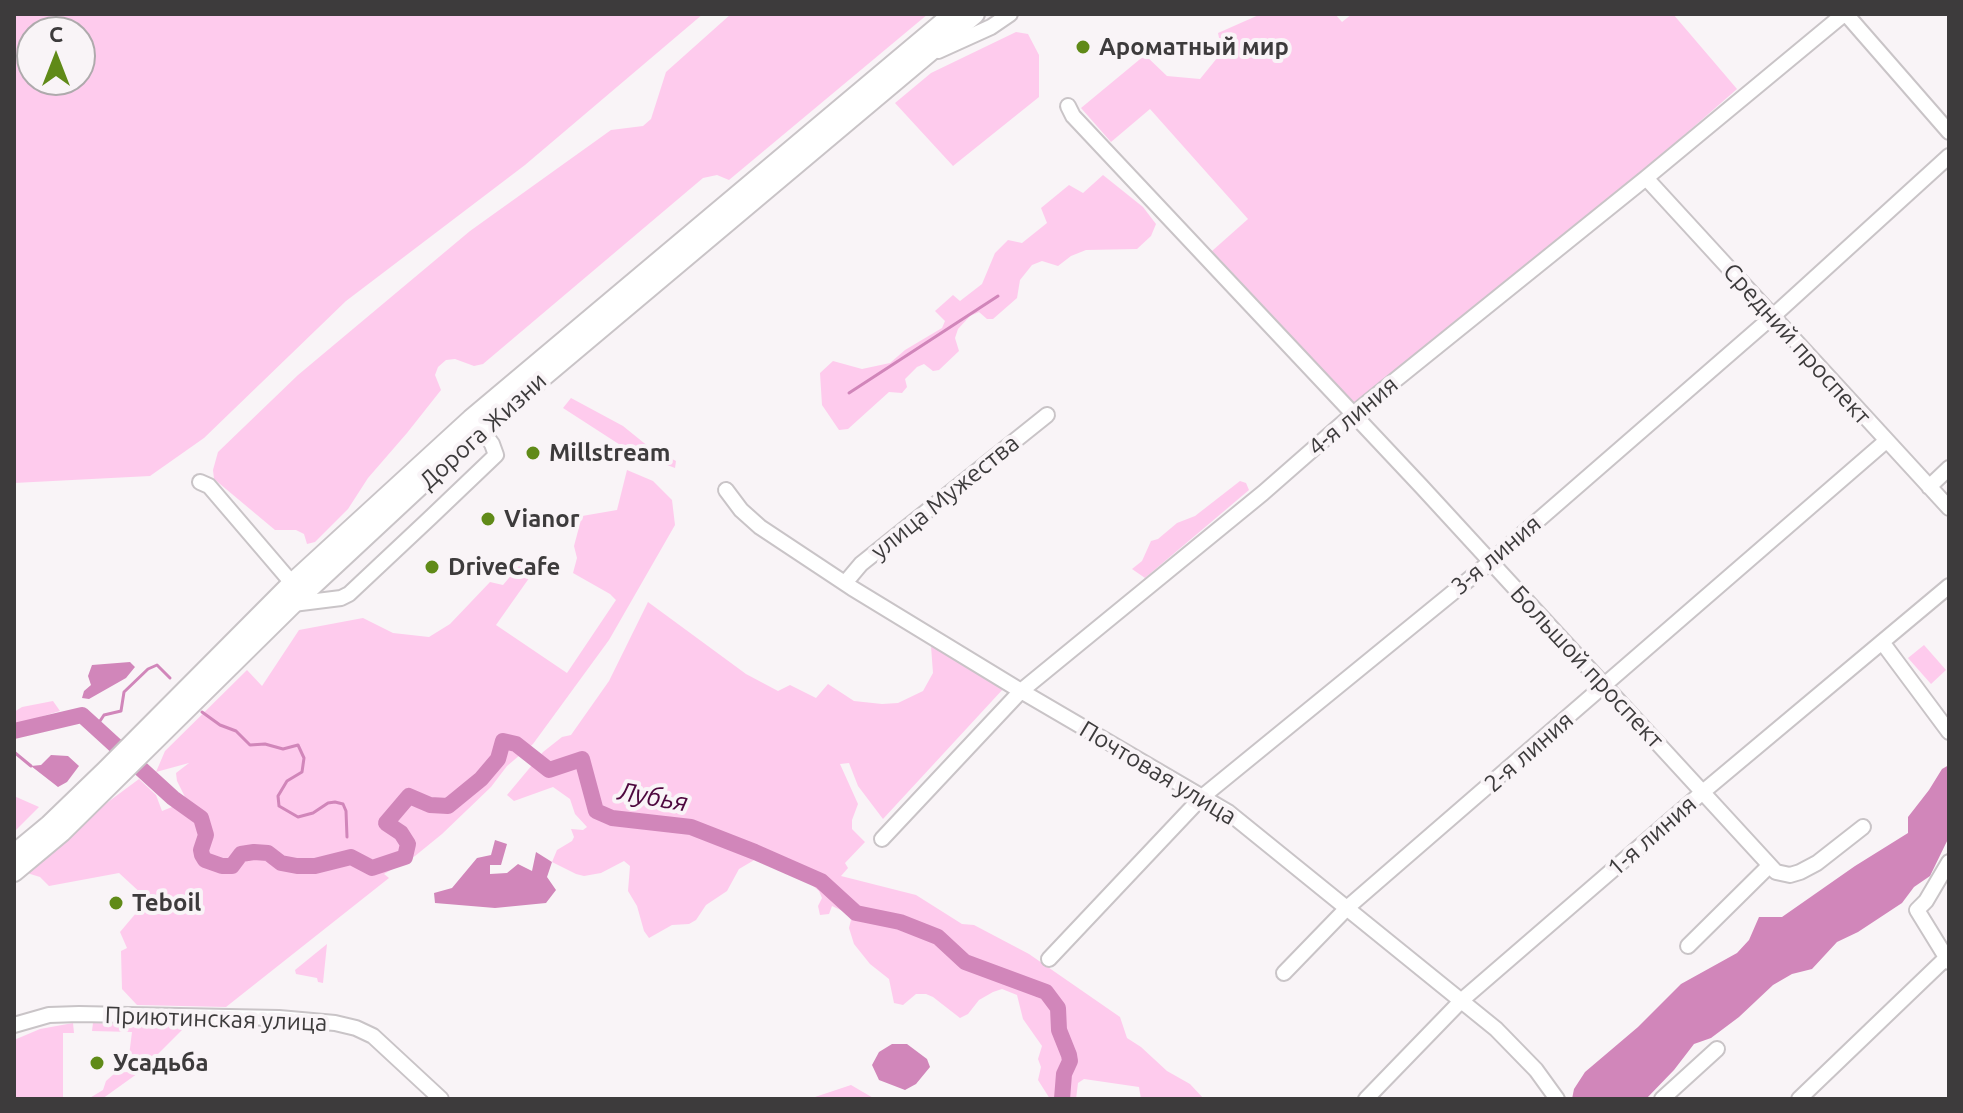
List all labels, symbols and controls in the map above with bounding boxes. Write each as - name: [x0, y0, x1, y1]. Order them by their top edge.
- north arrow: [16, 16, 96, 96]
- text: С: [49, 21, 63, 46]
- place label: Ароматный мир: [1099, 33, 1289, 61]
- marker: Ароматный мир: [1074, 38, 1092, 56]
- street label: Средний проспект: [1717, 257, 1877, 431]
- street label: Дорога Жизни: [414, 366, 552, 496]
- street label: 4-я линия: [1302, 370, 1404, 462]
- street label: улица Мужества: [865, 429, 1025, 565]
- place label: Millstream: [549, 439, 670, 467]
- marker: Millstream: [524, 444, 542, 462]
- place label: Vianor: [504, 505, 580, 533]
- street label: 3-я линия: [1445, 509, 1547, 601]
- marker: Vianor: [479, 510, 497, 528]
- place label: DriveCafe: [448, 553, 560, 581]
- marker: DriveCafe: [423, 558, 441, 576]
- street label: Большой проспект: [1504, 580, 1670, 754]
- street label: 2-я линия: [1479, 706, 1579, 798]
- street label: Почтовая улица: [1074, 715, 1242, 831]
- water label: Лубья: [616, 776, 690, 818]
- street label: 1-я линия: [1602, 790, 1702, 882]
- place label: Teboil: [132, 889, 201, 917]
- marker: Teboil: [107, 894, 125, 912]
- street label: Приютинская улица: [104, 1001, 328, 1037]
- place label: Усадьба: [113, 1049, 208, 1077]
- marker: Усадьба: [88, 1054, 106, 1072]

